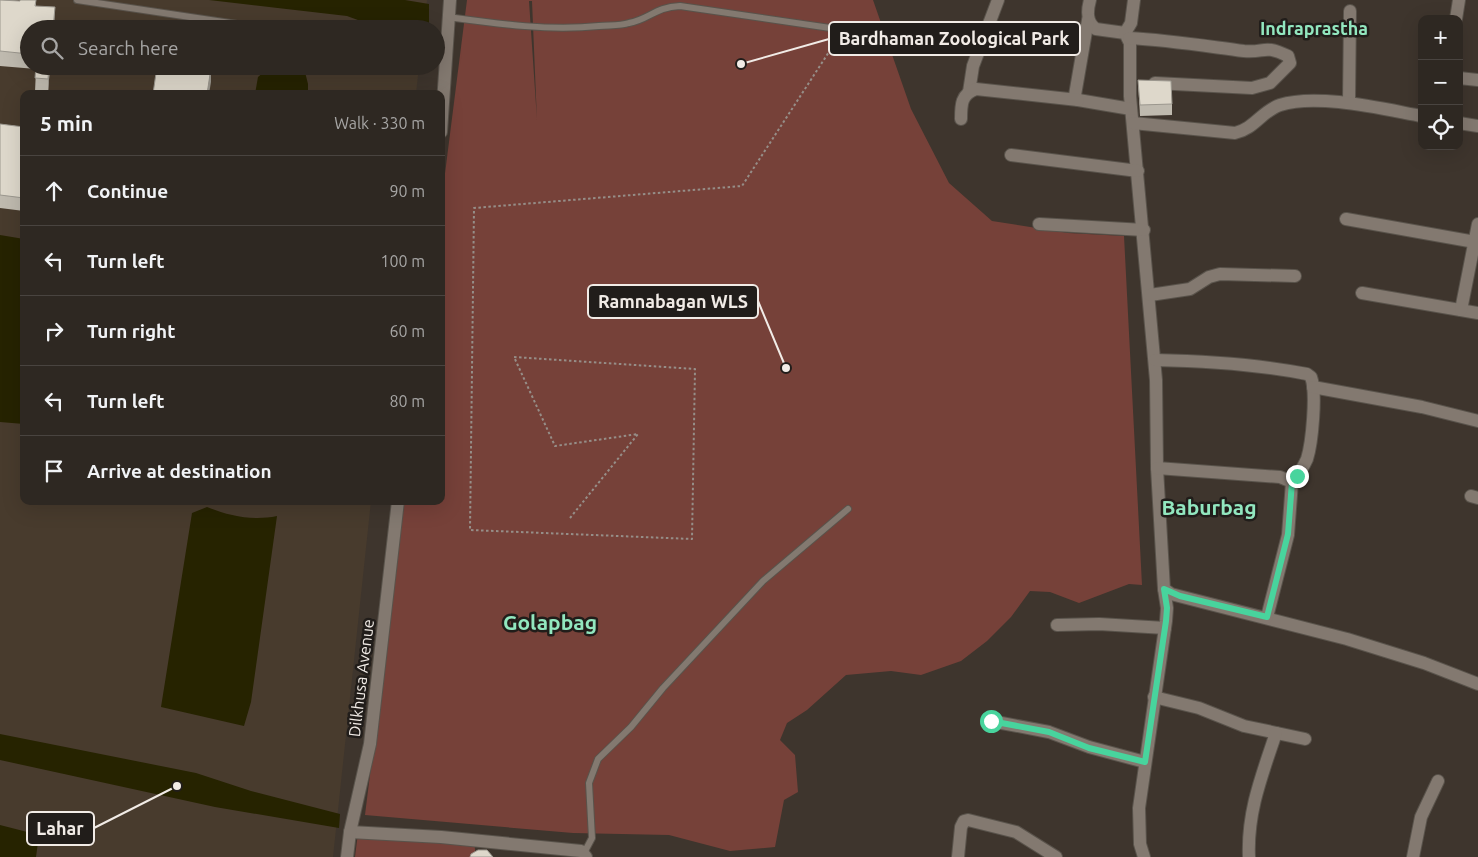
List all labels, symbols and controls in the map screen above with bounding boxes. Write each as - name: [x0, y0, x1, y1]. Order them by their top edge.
- map controls: [1418, 15, 1463, 150]
- button: +: [1418, 15, 1463, 60]
- district label: Indraprastha: [1260, 18, 1368, 38]
- search box: [20, 20, 445, 75]
- callout: Bardhaman Zoological Park: [829, 22, 1080, 55]
- text: Bardhaman Zoological Park: [839, 28, 1069, 48]
- icon: search: [38, 34, 66, 62]
- text: Search here: [78, 37, 178, 59]
- button: −: [1418, 60, 1463, 105]
- button: locate: [1418, 105, 1463, 150]
- text: 5 min: [40, 111, 93, 135]
- text: Walk · 330 m: [334, 114, 425, 132]
- icon: ahead: [40, 177, 68, 205]
- text: Continue: [87, 180, 168, 202]
- text: 90 m: [389, 182, 425, 200]
- icon: left: [40, 247, 68, 275]
- text: Turn left: [87, 250, 165, 272]
- text: 100 m: [380, 252, 425, 270]
- callout: Ramnabagan WLS: [588, 285, 758, 318]
- text: Ramnabagan WLS: [598, 291, 748, 311]
- icon: right: [40, 317, 68, 345]
- text: Turn right: [87, 320, 175, 342]
- text: 60 m: [389, 322, 425, 340]
- icon: left: [40, 387, 68, 415]
- text: Turn left: [87, 390, 165, 412]
- text: 80 m: [389, 392, 425, 410]
- icon: arrive: [40, 457, 68, 485]
- text: Arrive at destination: [87, 460, 272, 482]
- route end: [1286, 465, 1309, 488]
- district label: Baburbag: [1161, 495, 1257, 519]
- district label: Golapbag: [503, 610, 597, 634]
- street label: Dilkhusa Avenue: [345, 618, 377, 738]
- route start: [980, 710, 1003, 733]
- callout: Lahar: [27, 812, 94, 845]
- text: Lahar: [36, 818, 84, 838]

